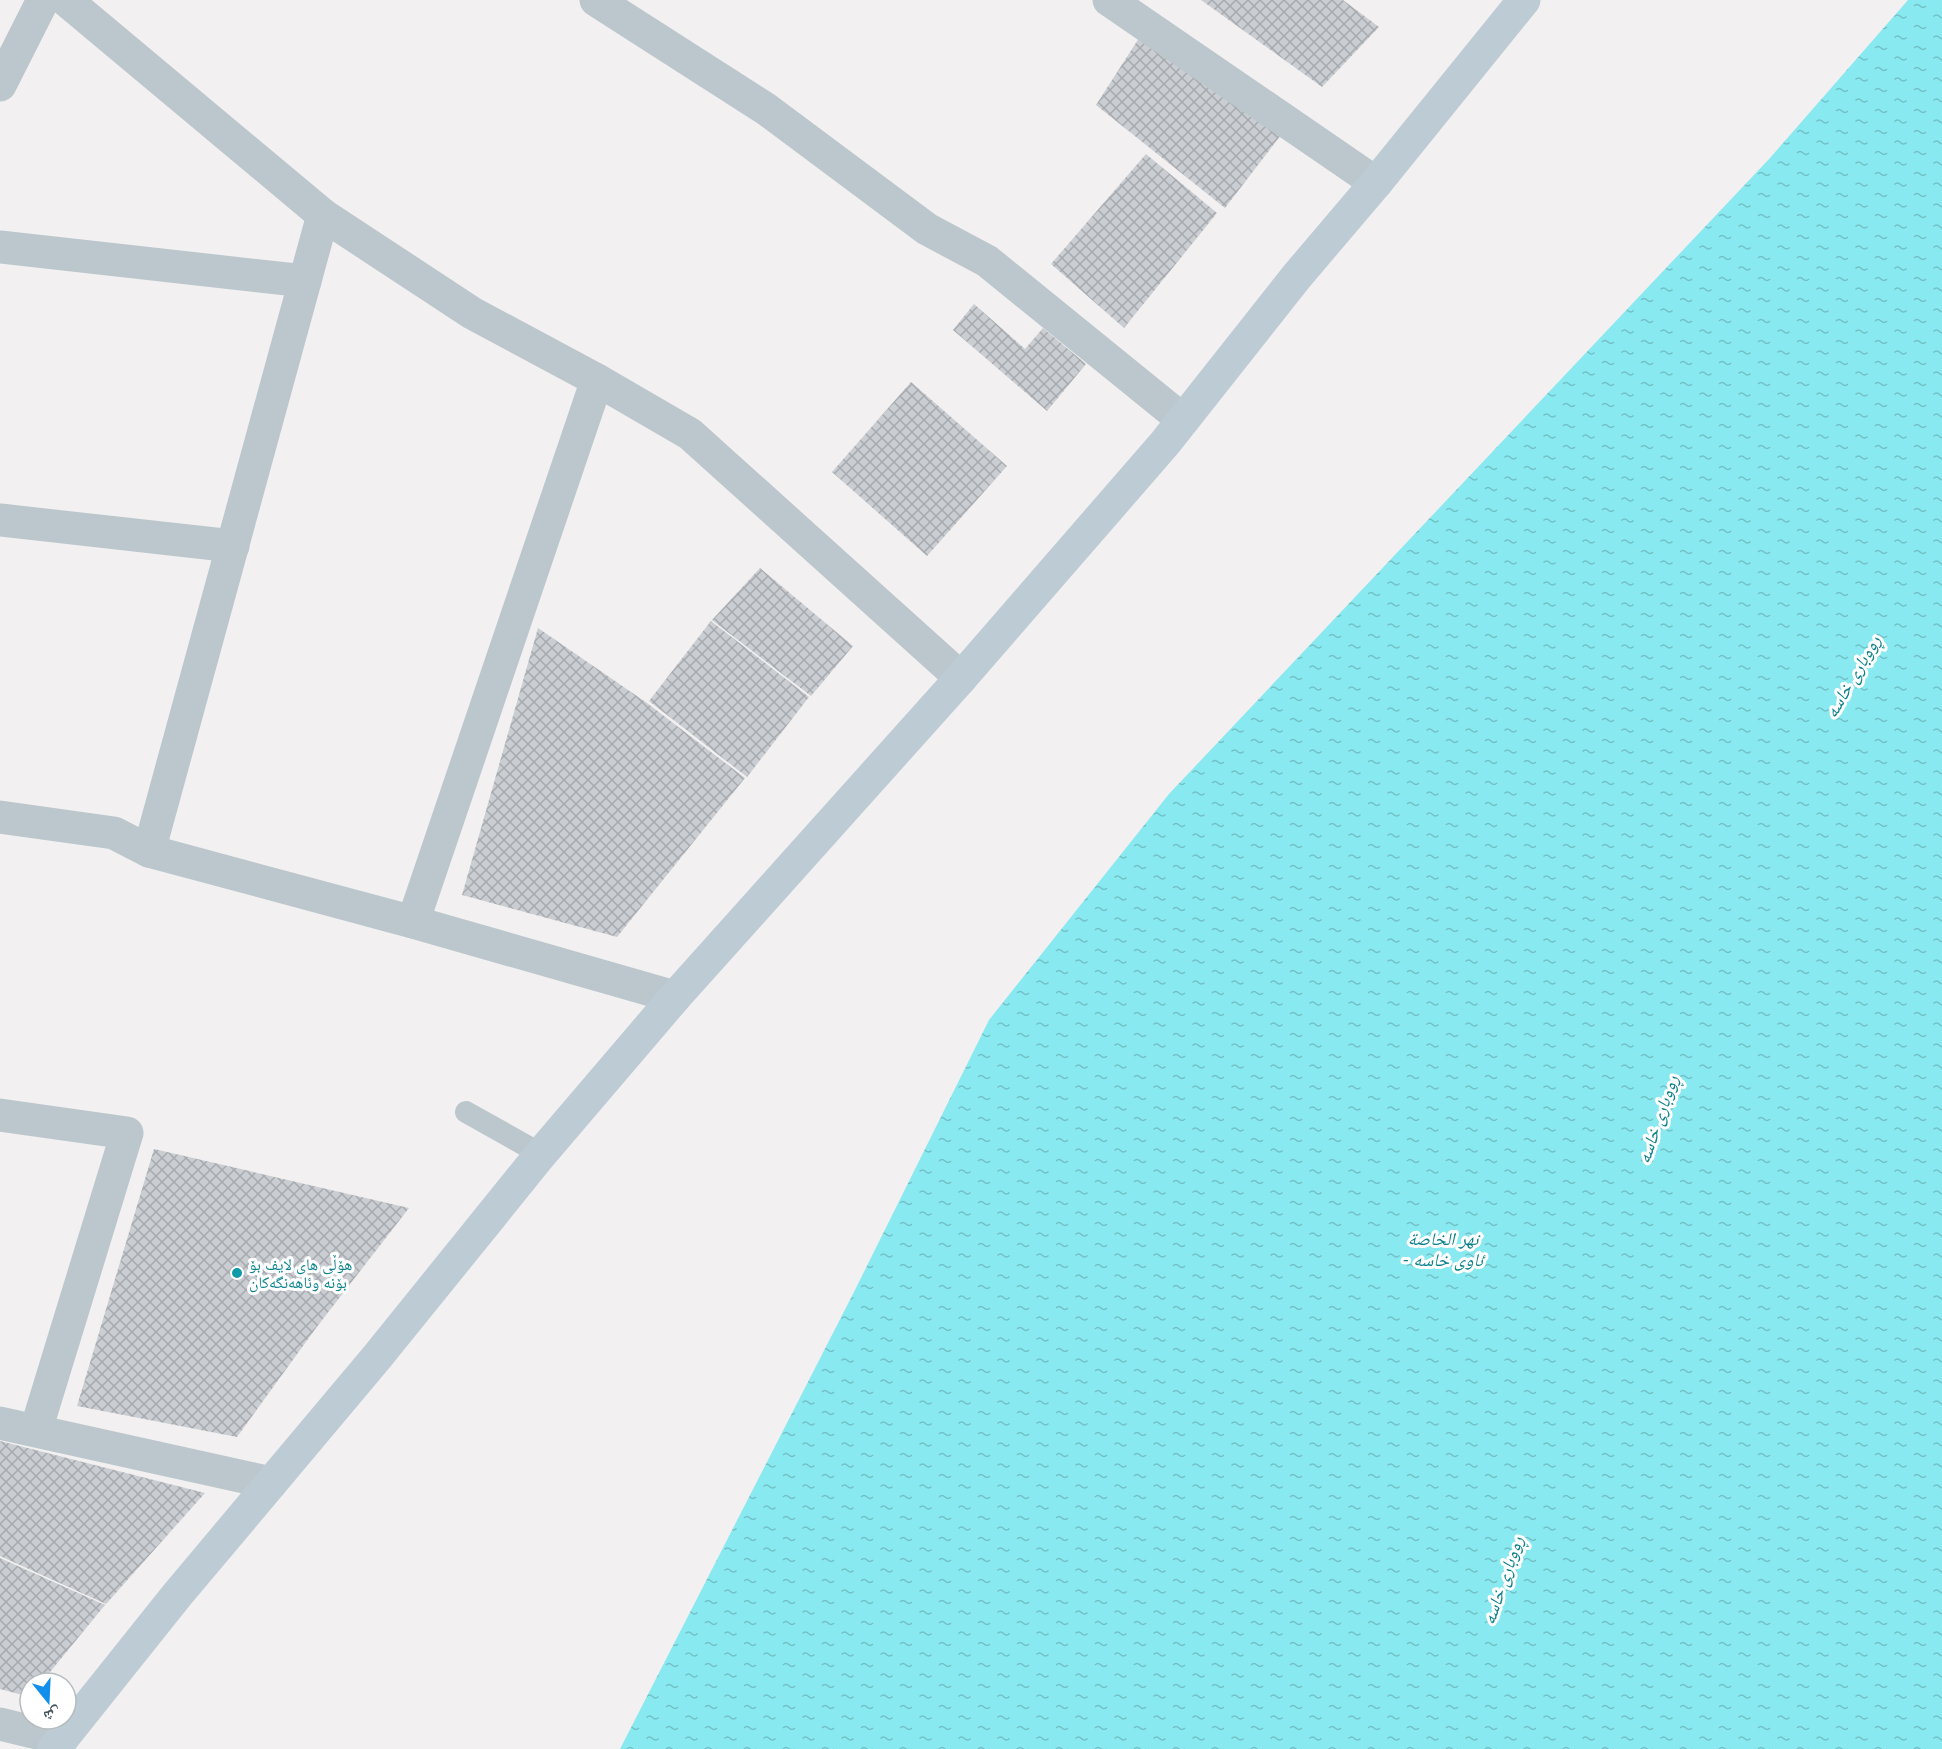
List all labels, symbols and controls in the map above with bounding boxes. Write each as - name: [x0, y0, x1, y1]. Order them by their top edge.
- water label: ڕووباری خاسە: [1819, 630, 1888, 723]
- water label: ڕووباری خاسە: [1631, 1072, 1686, 1167]
- water label: نهر الخاصة - ئاوی خاسە: [1403, 1226, 1486, 1271]
- place label: هۆڵی های لایف بۆ بۆنە وئاهەنگەکان: [249, 1253, 352, 1293]
- marker: هۆڵی های لایف بۆ بۆنە وئاهەنگەکان: [230, 1266, 244, 1280]
- water label: ڕووباری خاسە: [1476, 1533, 1531, 1628]
- north arrow: [18, 1671, 78, 1731]
- text: ش: [41, 1702, 64, 1728]

